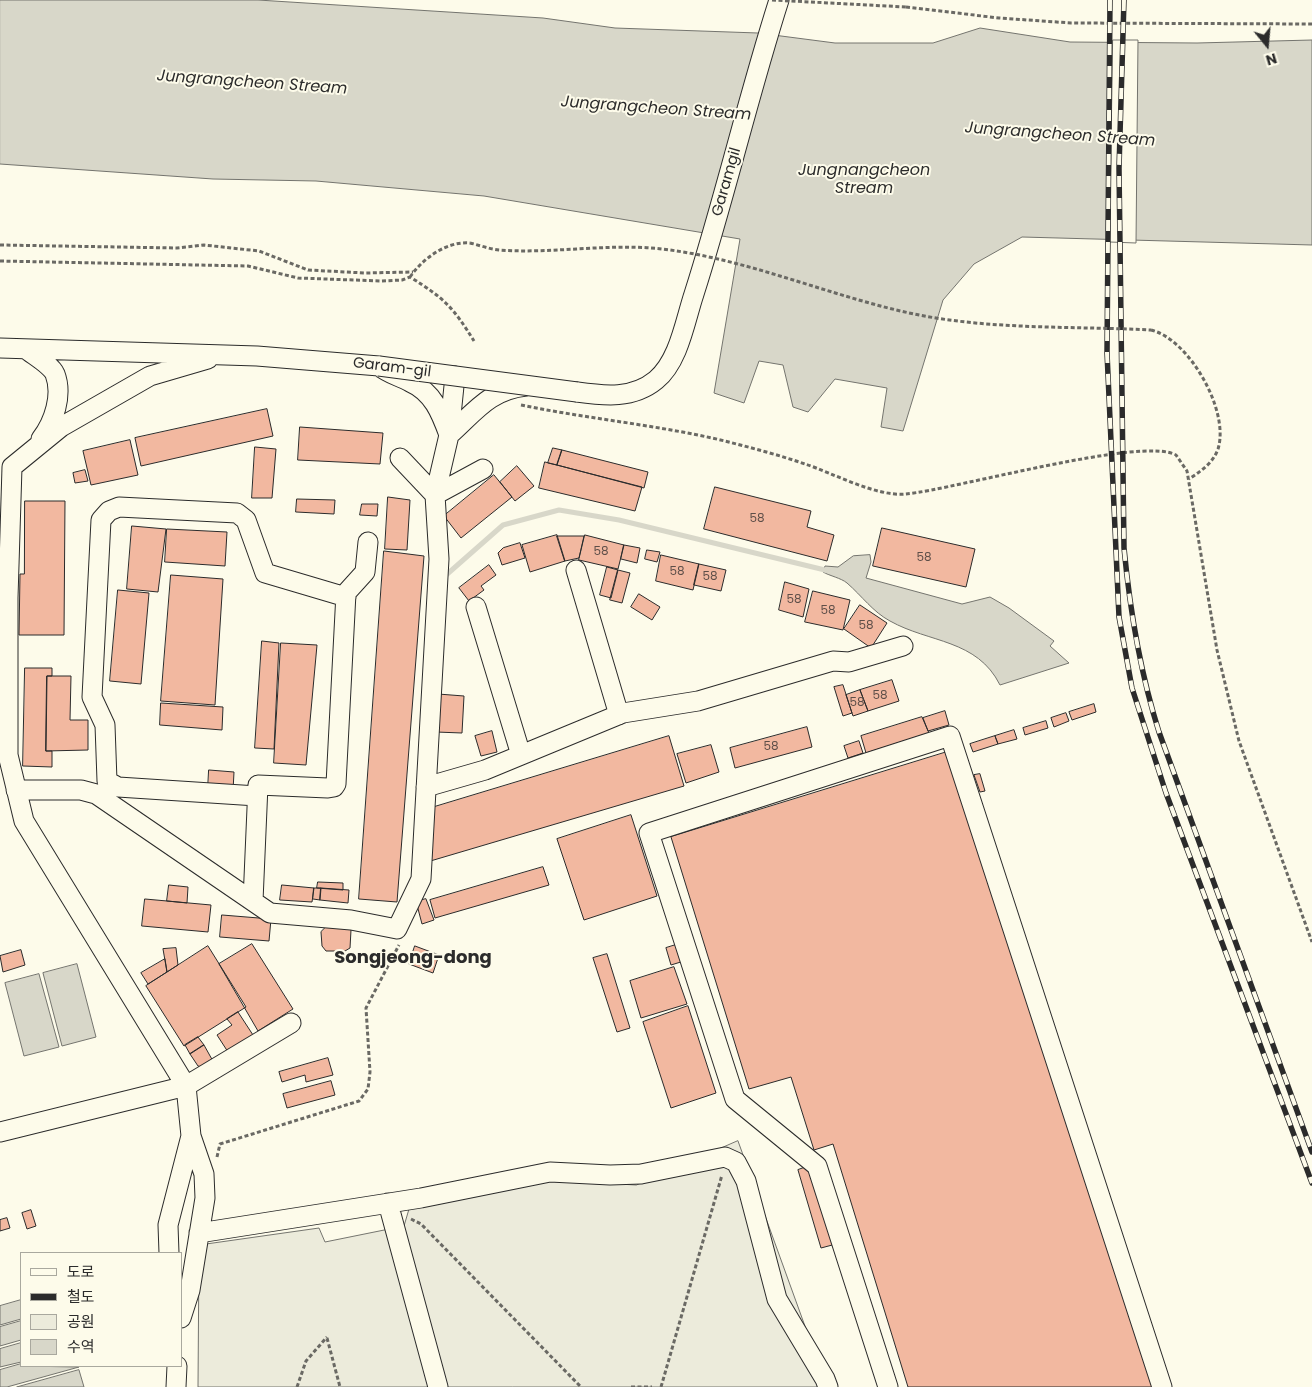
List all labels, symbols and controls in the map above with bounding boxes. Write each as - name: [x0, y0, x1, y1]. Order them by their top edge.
- north arrow: [1242, 20, 1292, 70]
- text: N: [1263, 48, 1279, 70]
- water label: Jungrangcheon Stream: [156, 67, 348, 99]
- water label: Jungrangcheon Stream: [560, 93, 752, 125]
- water label: Jungrangcheon Stream: [964, 119, 1156, 151]
- street label: Garamgil: [709, 146, 745, 218]
- water label: Jungnangcheon Stream: [798, 161, 930, 199]
- street label: Garam-gil: [352, 354, 432, 382]
- house number: 58: [749, 512, 765, 526]
- house number: 58: [593, 545, 609, 559]
- house number: 58: [916, 551, 932, 565]
- house number: 58: [669, 565, 685, 579]
- house number: 58: [702, 570, 718, 584]
- house number: 58: [786, 593, 802, 607]
- house number: 58: [820, 604, 836, 618]
- house number: 58: [858, 619, 874, 633]
- house number: 58: [872, 689, 888, 703]
- house number: 58: [849, 696, 865, 710]
- house number: 58: [763, 740, 779, 754]
- district label: Songjeong-dong: [334, 947, 492, 969]
- legend: [20, 1252, 182, 1367]
- text: 도로: [67, 1261, 95, 1282]
- text: 철도: [67, 1286, 95, 1307]
- text: 공원: [67, 1311, 95, 1332]
- text: 수역: [67, 1336, 95, 1357]

